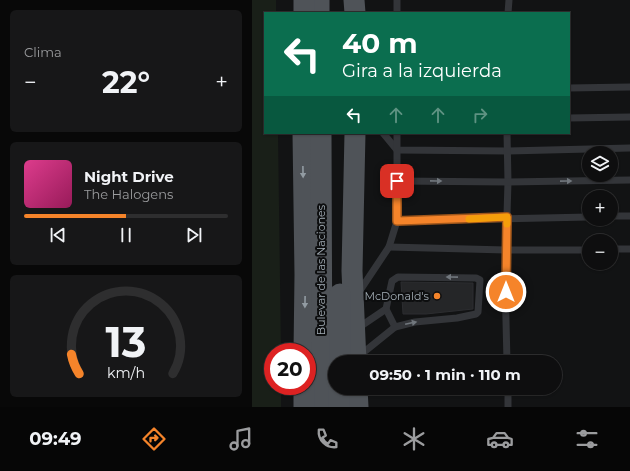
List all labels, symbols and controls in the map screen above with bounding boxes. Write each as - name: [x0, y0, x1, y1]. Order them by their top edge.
- text: 40 m: [342, 26, 418, 60]
- icon: left: [276, 28, 328, 80]
- text: Clima: [24, 44, 62, 60]
- text: Gira a la izquierda: [342, 60, 502, 82]
- text: 22°: [102, 64, 150, 101]
- text: −: [24, 69, 37, 96]
- text: +: [215, 69, 228, 96]
- icon: left: [343, 104, 365, 126]
- icon: ahead: [385, 104, 407, 126]
- icon: ahead: [427, 104, 449, 126]
- icon: right: [469, 104, 491, 126]
- map controls: [582, 146, 618, 270]
- button: layers: [582, 146, 618, 182]
- pin: [380, 164, 414, 198]
- one-way arrow: [300, 166, 307, 178]
- text: Night Drive: [84, 167, 174, 186]
- icon: arrive: [386, 170, 408, 192]
- one-way arrow: [430, 178, 443, 184]
- one-way arrow: [560, 178, 573, 184]
- text: The Halogens: [84, 186, 173, 202]
- button: +: [582, 190, 618, 226]
- street label: Bulevar de las Naciones: [314, 204, 328, 335]
- icon: previous: [47, 224, 69, 246]
- icon: pause: [115, 224, 137, 246]
- icon: next: [183, 224, 205, 246]
- button: −: [582, 234, 618, 270]
- position arrow: [485, 271, 527, 313]
- one-way arrow: [446, 274, 458, 281]
- place label: McDonald's: [364, 289, 430, 303]
- marker: McDonald's: [432, 291, 442, 301]
- one-way arrow: [302, 296, 308, 309]
- text: 13: [106, 317, 146, 367]
- one-way arrow: [405, 320, 417, 326]
- speed limit sign: 20: [264, 343, 316, 395]
- text: km/h: [107, 363, 145, 381]
- text: 09:50 · 1 min · 110 m: [369, 365, 521, 384]
- icon: directions: [140, 425, 168, 453]
- icon: music: [227, 425, 255, 453]
- icon: phone: [313, 425, 341, 453]
- icon: climate: [400, 425, 428, 453]
- icon: car: [486, 425, 514, 453]
- icon: filters: [573, 425, 601, 453]
- text: 09:49: [29, 428, 81, 450]

